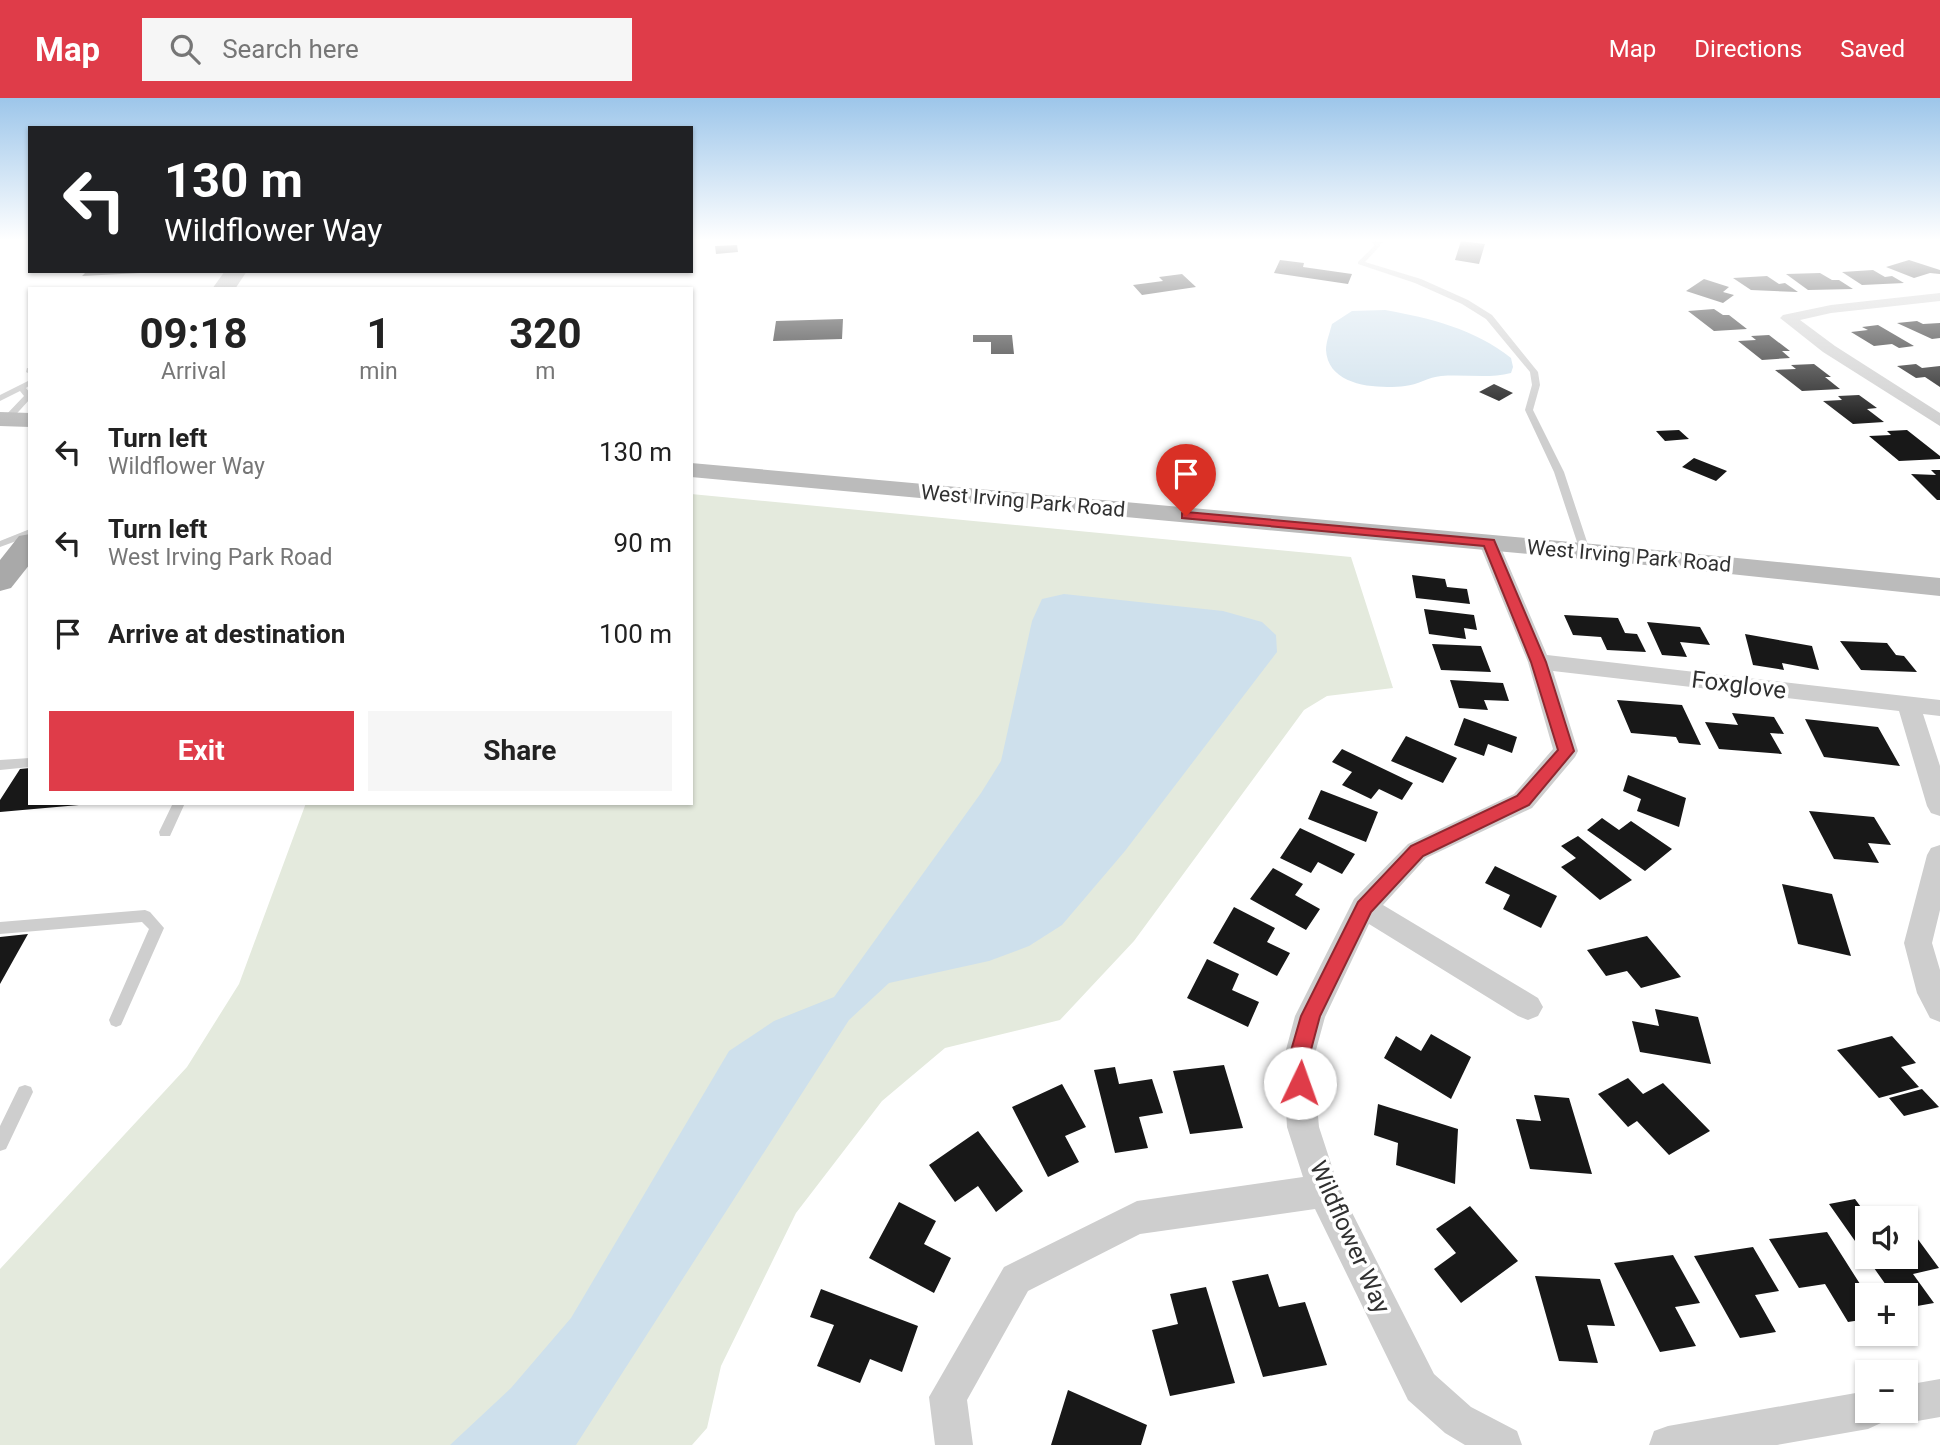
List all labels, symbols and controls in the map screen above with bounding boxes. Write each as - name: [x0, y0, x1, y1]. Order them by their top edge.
- search box: [142, 18, 632, 81]
- text: Map: [35, 30, 100, 69]
- icon: search: [166, 30, 204, 68]
- text: Search here: [222, 34, 359, 64]
- text: Map: [1609, 35, 1656, 63]
- text: Directions: [1694, 35, 1802, 63]
- text: Saved: [1840, 35, 1905, 63]
- text: 130 m: [164, 152, 303, 209]
- icon: left: [49, 154, 140, 245]
- text: Wildflower Way: [164, 211, 382, 249]
- text: 09:18: [140, 309, 248, 358]
- text: 1: [366, 309, 391, 358]
- text: 320: [509, 309, 582, 358]
- text: Arrival: [161, 358, 226, 385]
- text: min: [359, 358, 398, 385]
- text: m: [535, 358, 555, 385]
- text: Turn left: [108, 423, 207, 453]
- icon: left: [49, 433, 87, 471]
- text: 130 m: [599, 437, 672, 467]
- pin: [1156, 444, 1216, 516]
- text: Wildflower Way: [108, 453, 265, 480]
- icon: arrive: [1167, 455, 1205, 493]
- street label: West Irving Park Road: [920, 480, 1126, 522]
- text: Turn left: [108, 514, 207, 544]
- icon: left: [49, 524, 87, 562]
- text: 90 m: [614, 528, 672, 558]
- street label: West Irving Park Road: [1526, 535, 1732, 577]
- text: West Irving Park Road: [108, 544, 333, 571]
- icon: arrive: [49, 615, 87, 653]
- text: Arrive at destination: [108, 619, 345, 649]
- text: 100 m: [599, 619, 672, 649]
- street label: Foxglove: [1690, 665, 1788, 705]
- button: Exit: [49, 711, 354, 791]
- button: Share: [368, 711, 672, 791]
- position arrow: [1263, 1046, 1337, 1120]
- street label: Wildflower Way: [1304, 1156, 1396, 1318]
- map controls: [1855, 1206, 1918, 1423]
- button: sound: [1855, 1206, 1918, 1269]
- button: +: [1855, 1283, 1918, 1346]
- button: −: [1855, 1360, 1918, 1423]

